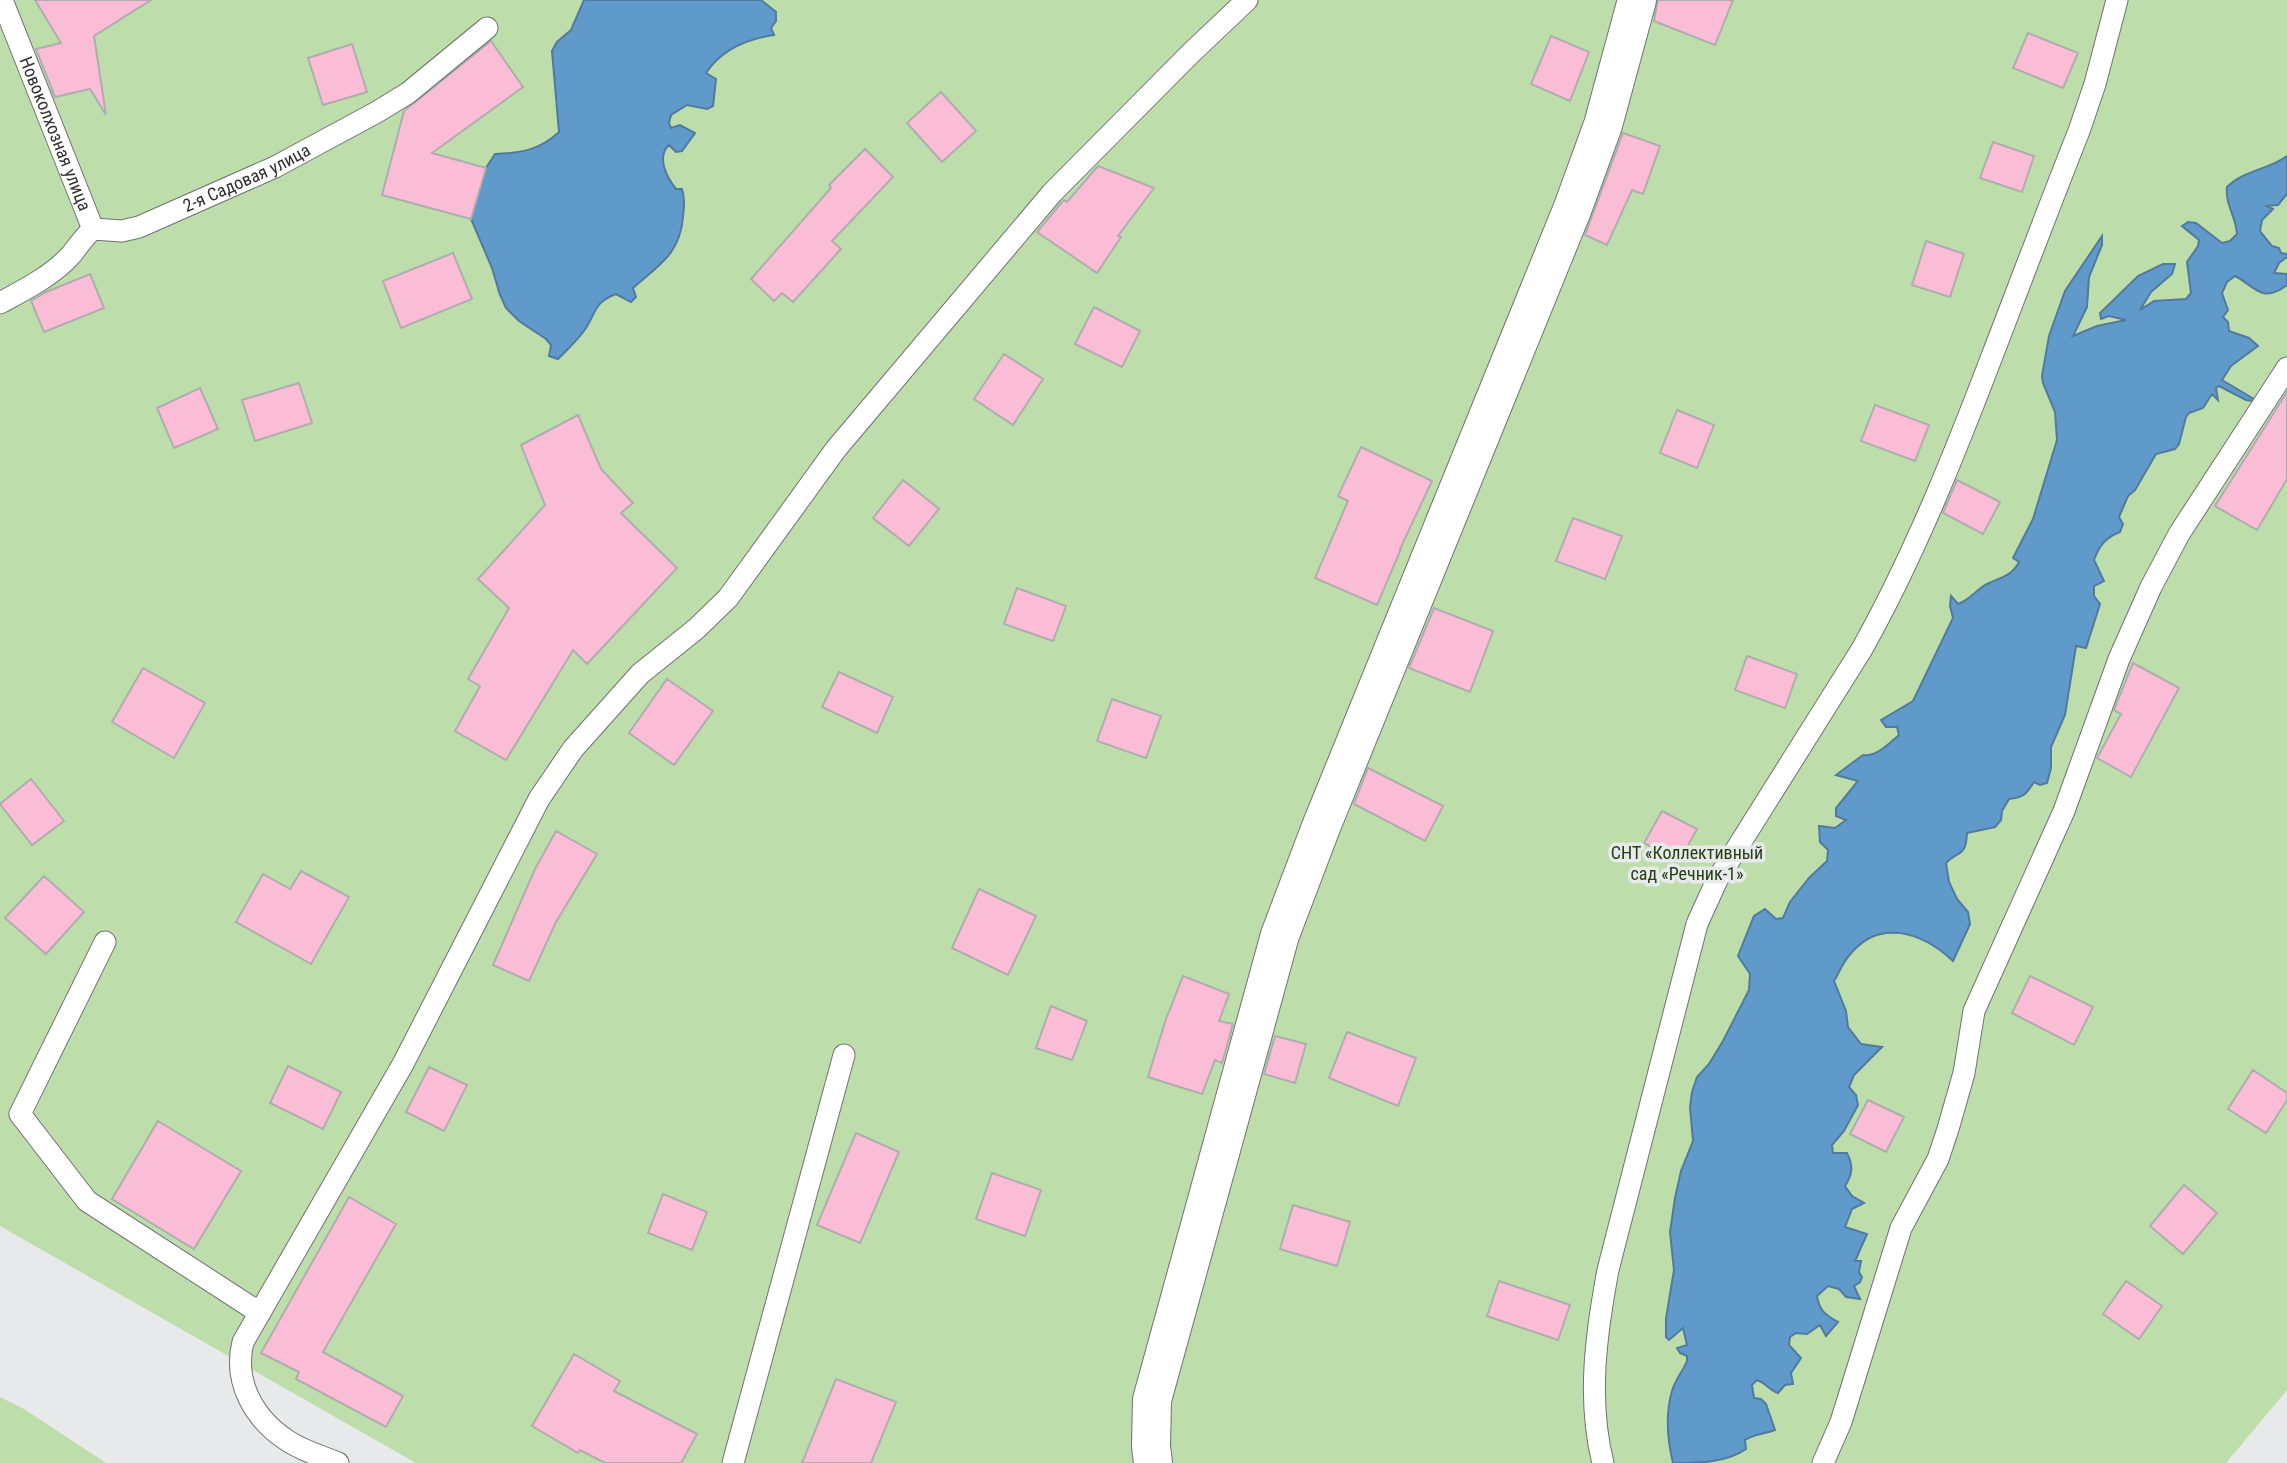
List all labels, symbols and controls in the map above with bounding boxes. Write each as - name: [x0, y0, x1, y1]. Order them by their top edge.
- street label: Новоколхозная улица: [16, 54, 96, 214]
- street label: 2-я Садовая улица: [180, 139, 314, 216]
- park label: СНТ «Коллективный сад «Речник-1»: [1611, 842, 1763, 884]

